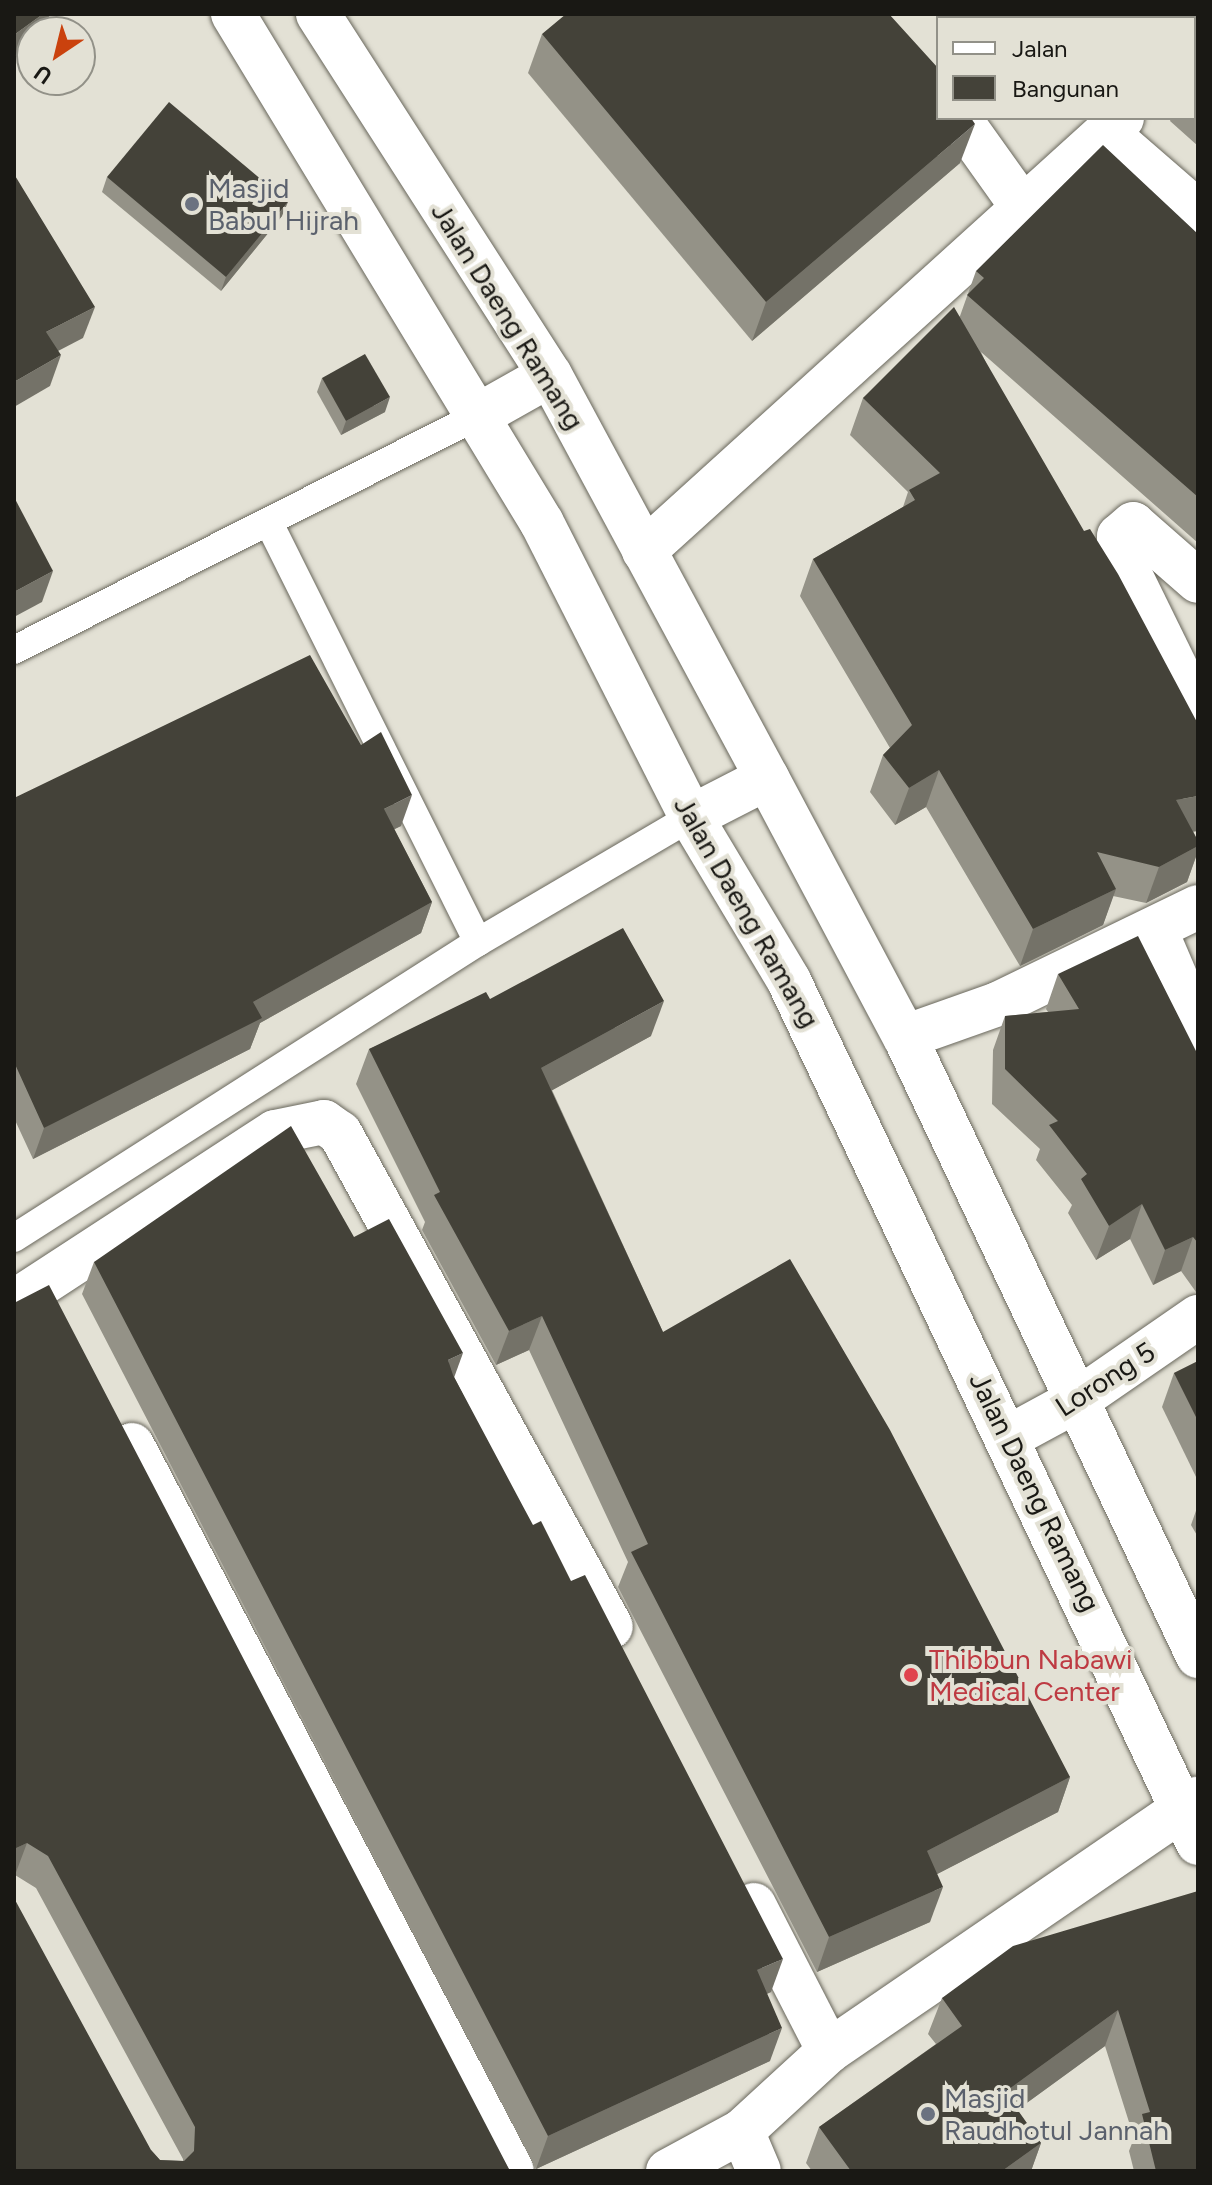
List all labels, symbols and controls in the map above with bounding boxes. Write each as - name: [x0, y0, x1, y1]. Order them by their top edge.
- north arrow: [16, 16, 96, 96]
- legend: [936, 16, 1196, 120]
- text: Jalan: [1012, 34, 1068, 63]
- text: U: [29, 59, 57, 90]
- text: Bangunan: [1012, 74, 1119, 103]
- place label: Masjid Babul Hijrah: [208, 171, 359, 237]
- marker: Masjid Babul Hijrah: [183, 195, 201, 213]
- street label: Jalan Daeng Ramang: [424, 196, 592, 436]
- street label: Jalan Daeng Ramang: [667, 790, 827, 1034]
- street label: Lorong 5: [1049, 1335, 1161, 1423]
- street label: Jalan Daeng Ramang: [963, 1367, 1107, 1617]
- place label: Thibbun Nabawi Medical Center: [929, 1642, 1132, 1708]
- marker: Thibbun Nabawi Medical Center: [900, 1664, 922, 1686]
- place label: Masjid Raudhotul Jannah: [944, 2081, 1169, 2147]
- marker: Masjid Raudhotul Jannah: [919, 2105, 937, 2123]

